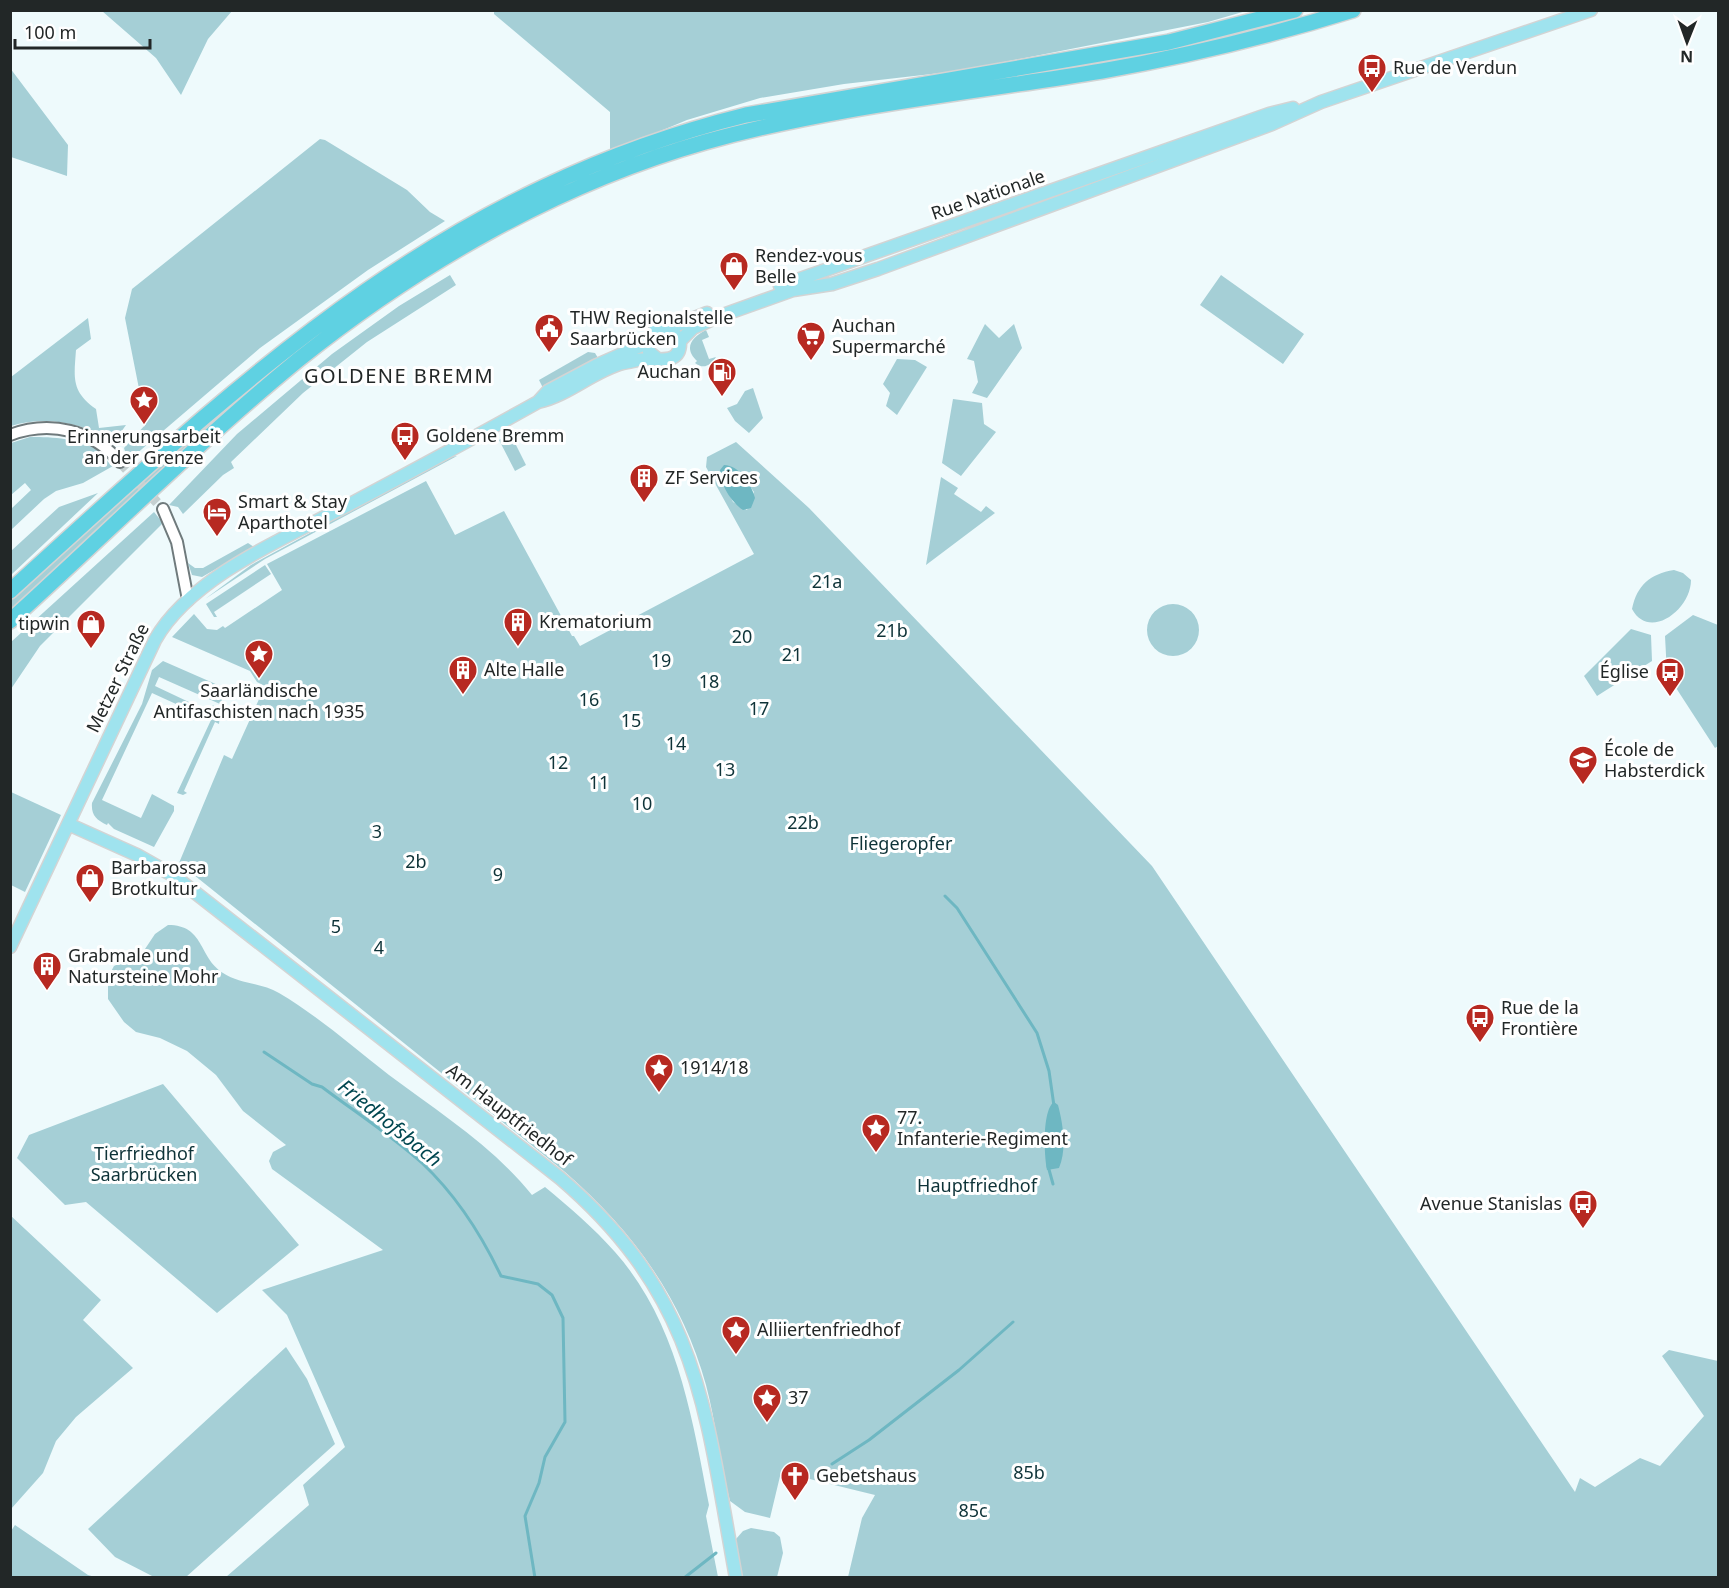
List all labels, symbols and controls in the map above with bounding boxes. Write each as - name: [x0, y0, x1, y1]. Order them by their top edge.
- scale bar: [15, 12, 150, 50]
- north arrow: [1657, 12, 1717, 72]
- text: 100 m: [24, 20, 76, 44]
- text: N: [1680, 46, 1693, 68]
- bus stop icon: Rue de Verdun: [1356, 52, 1388, 94]
- place label: Rue de Verdun: [1393, 55, 1517, 79]
- street label: Rue Nationale: [928, 163, 1048, 225]
- place label: Rendez-vous Belle: [755, 243, 863, 288]
- shop icon: Rendez-vous Belle: [718, 250, 750, 292]
- place label: THW Regionalstelle Saarbrücken: [570, 305, 733, 350]
- public building icon: THW Regionalstelle Saarbrücken: [533, 312, 565, 354]
- place label: Auchan Supermarché: [832, 313, 946, 358]
- supermarket icon: Auchan Supermarché: [795, 320, 827, 362]
- fuel station icon: Auchan: [706, 356, 738, 398]
- place label: Auchan: [637, 359, 701, 383]
- district label: GOLDENE BREMM: [304, 362, 494, 389]
- place icon: Erinnerungsarbeit an der Grenze: [128, 384, 160, 426]
- bus stop icon: Goldene Bremm: [389, 420, 421, 462]
- place label: Goldene Bremm: [426, 423, 564, 447]
- place label: Erinnerungsarbeit an der Grenze: [67, 424, 221, 469]
- building icon: ZF Services: [628, 462, 660, 504]
- place label: ZF Services: [665, 465, 758, 489]
- place label: Smart & Stay Aparthotel: [238, 489, 348, 534]
- hotel icon: Smart & Stay Aparthotel: [201, 496, 233, 538]
- park label: 21a: [812, 569, 842, 593]
- building icon: Krematorium: [502, 606, 534, 648]
- shop icon: tipwin: [75, 608, 107, 650]
- place label: Krematorium: [539, 609, 652, 633]
- place label: tipwin: [18, 611, 70, 635]
- park label: 21b: [876, 618, 908, 642]
- street label: Metzer Straße: [80, 619, 154, 736]
- park label: 20: [732, 624, 752, 648]
- place icon: Saarländische Antifaschisten nach 1935: [243, 638, 275, 680]
- park label: 21: [782, 642, 802, 666]
- park label: 19: [651, 648, 671, 672]
- building icon: Alte Halle: [447, 654, 479, 696]
- bus stop icon: Église: [1654, 656, 1686, 698]
- place label: Alte Halle: [484, 657, 564, 681]
- place label: Église: [1600, 659, 1649, 683]
- park label: 18: [699, 669, 719, 693]
- place label: Saarländische Antifaschisten nach 1935: [153, 678, 365, 723]
- park label: 16: [579, 687, 599, 711]
- park label: 17: [749, 696, 769, 720]
- park label: 15: [621, 708, 641, 732]
- park label: 14: [666, 731, 686, 755]
- place label: École de Habsterdick: [1604, 737, 1705, 782]
- school or university icon: École de Habsterdick: [1567, 744, 1599, 786]
- park label: 12: [548, 750, 568, 774]
- park label: 13: [715, 757, 735, 781]
- park label: 11: [589, 770, 609, 794]
- park label: 10: [632, 791, 652, 815]
- park label: 22b: [787, 810, 819, 834]
- park label: 3: [372, 819, 382, 843]
- park label: Fliegeropfer: [850, 831, 953, 855]
- park label: 2b: [405, 849, 427, 873]
- place label: Barbarossa Brotkultur: [111, 855, 207, 900]
- shop icon: Barbarossa Brotkultur: [74, 862, 106, 904]
- park label: 9: [493, 862, 503, 886]
- park label: 5: [331, 914, 341, 938]
- park label: 4: [374, 935, 384, 959]
- place label: Grabmale und Natursteine Mohr: [68, 943, 219, 988]
- building icon: Grabmale und Natursteine Mohr: [31, 950, 63, 992]
- place label: Rue de la Frontière: [1501, 995, 1579, 1040]
- bus stop icon: Rue de la Frontière: [1464, 1002, 1496, 1044]
- place icon: 1914/18: [643, 1052, 675, 1094]
- place label: 1914/18: [680, 1055, 748, 1079]
- street label: Am Hauptfriedhof: [442, 1058, 578, 1171]
- water label: Friedhofsbach: [333, 1073, 448, 1173]
- place label: 77. Infanterie-Regiment: [897, 1105, 1068, 1150]
- place icon: 77. Infanterie-Regiment: [860, 1112, 892, 1154]
- park label: Tierfriedhof Saarbrücken: [91, 1141, 197, 1186]
- park label: Hauptfriedhof: [917, 1173, 1038, 1197]
- bus stop icon: Avenue Stanislas: [1567, 1188, 1599, 1230]
- place label: Avenue Stanislas: [1420, 1191, 1562, 1215]
- place icon: Alliiertenfriedhof: [720, 1314, 752, 1356]
- place label: Alliiertenfriedhof: [757, 1317, 901, 1341]
- place icon: 37: [751, 1382, 783, 1424]
- place label: 37: [788, 1385, 809, 1409]
- church icon: Gebetshaus: [779, 1460, 811, 1502]
- park label: 85b: [1013, 1460, 1045, 1484]
- place label: Gebetshaus: [816, 1463, 917, 1487]
- park label: 85c: [958, 1498, 988, 1522]

